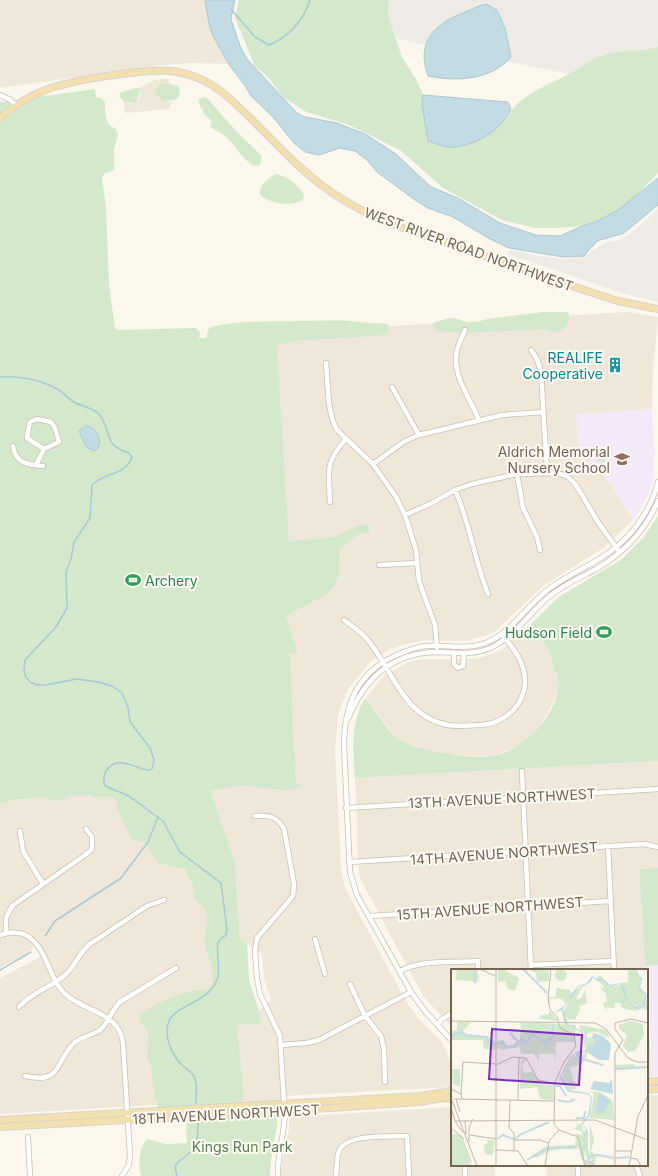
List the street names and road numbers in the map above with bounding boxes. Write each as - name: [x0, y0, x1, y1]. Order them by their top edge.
- street label: WEST RIVER ROAD NORTHWEST: [362, 203, 576, 295]
- street label: 13TH AVENUE NORTHWEST: [408, 785, 596, 811]
- street label: 14TH AVENUE NORTHWEST: [410, 838, 598, 868]
- street label: 15TH AVENUE NORTHWEST: [396, 893, 584, 923]
- street label: 18TH AVENUE NORTHWEST: [132, 1101, 320, 1127]

